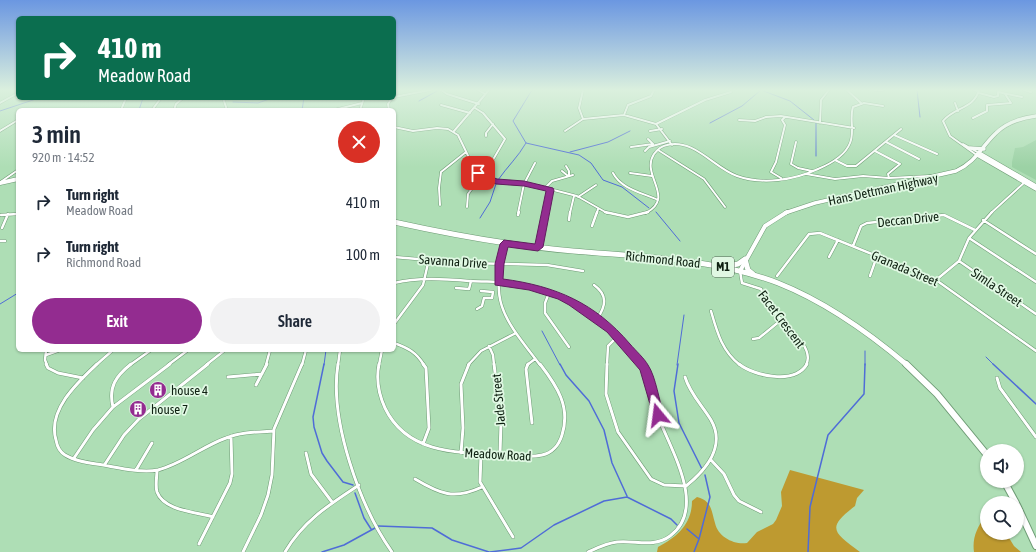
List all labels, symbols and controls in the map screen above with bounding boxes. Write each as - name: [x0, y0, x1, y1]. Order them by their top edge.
- icon: right: [32, 32, 84, 84]
- text: 410 m: [98, 32, 161, 64]
- text: Meadow Road: [98, 65, 191, 86]
- text: 3 min: [32, 121, 81, 148]
- button: close: [338, 121, 380, 163]
- text: 920 m · 14:52: [32, 150, 95, 165]
- pin: [461, 156, 495, 190]
- icon: arrive: [467, 162, 489, 184]
- street label: Hans Dettman Highway: [827, 170, 940, 208]
- text: Turn right: [66, 186, 119, 203]
- icon: right: [32, 191, 54, 213]
- text: 410 m: [346, 194, 380, 211]
- text: Meadow Road: [66, 203, 133, 218]
- street label: Deccan Drive: [876, 209, 940, 230]
- text: Turn right: [66, 238, 119, 255]
- icon: right: [32, 243, 54, 265]
- text: 100 m: [346, 246, 380, 263]
- street label: Richmond Road: [625, 248, 701, 271]
- street label: Granada Street: [869, 248, 941, 289]
- street label: Savanna Drive: [418, 252, 488, 271]
- text: Richmond Road: [66, 255, 141, 270]
- road number: M1: [712, 257, 734, 277]
- street label: Simla Street: [969, 265, 1025, 310]
- street label: Facet Crescent: [755, 288, 808, 351]
- button: Exit: [32, 298, 202, 344]
- button: Share: [210, 298, 380, 344]
- street label: Jade Street: [489, 373, 508, 427]
- building icon: house 4: [148, 380, 168, 400]
- place label: house 4: [171, 383, 208, 398]
- position arrow: [637, 394, 679, 436]
- building icon: house 7: [128, 399, 148, 419]
- place label: house 7: [151, 402, 188, 417]
- map controls: [980, 444, 1024, 540]
- button: sound: [980, 444, 1024, 488]
- street label: Meadow Road: [464, 445, 532, 464]
- button: search: [980, 496, 1024, 540]

